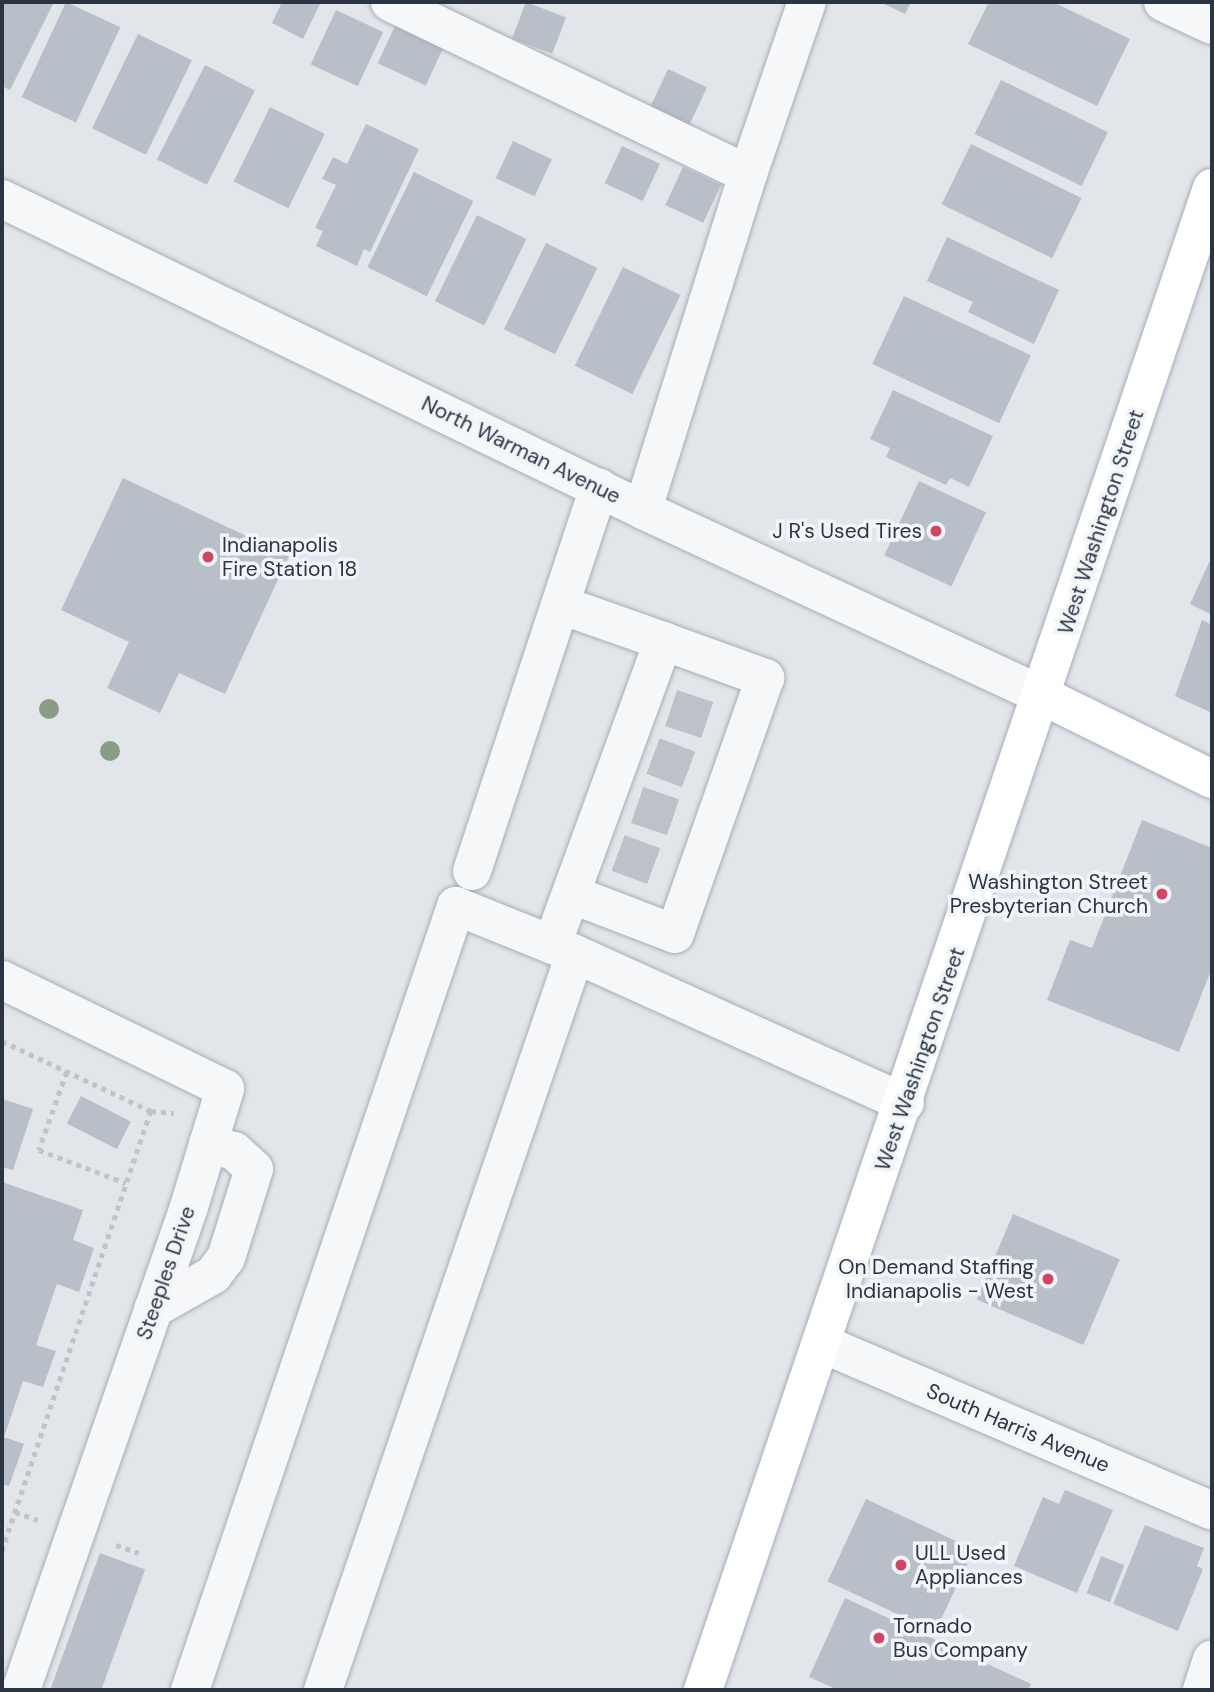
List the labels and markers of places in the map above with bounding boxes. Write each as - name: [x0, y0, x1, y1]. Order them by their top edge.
- place label: J R's Used Tires: [772, 518, 922, 544]
- marker: J R's Used Tires: [928, 523, 944, 539]
- place label: Indianapolis Fire Station 18: [222, 532, 357, 582]
- marker: Indianapolis Fire Station 18: [200, 549, 216, 565]
- place label: Washington Street Presbyterian Church: [950, 869, 1148, 919]
- marker: Washington Street Presbyterian Church: [1154, 886, 1170, 902]
- place label: On Demand Staffing Indianapolis - West: [838, 1254, 1034, 1304]
- marker: On Demand Staffing Indianapolis - West: [1040, 1271, 1056, 1287]
- place label: ULL Used Appliances: [915, 1540, 1023, 1590]
- marker: ULL Used Appliances: [893, 1557, 909, 1573]
- place label: Tornado Bus Company: [893, 1613, 1028, 1663]
- marker: Tornado Bus Company: [871, 1630, 887, 1646]

